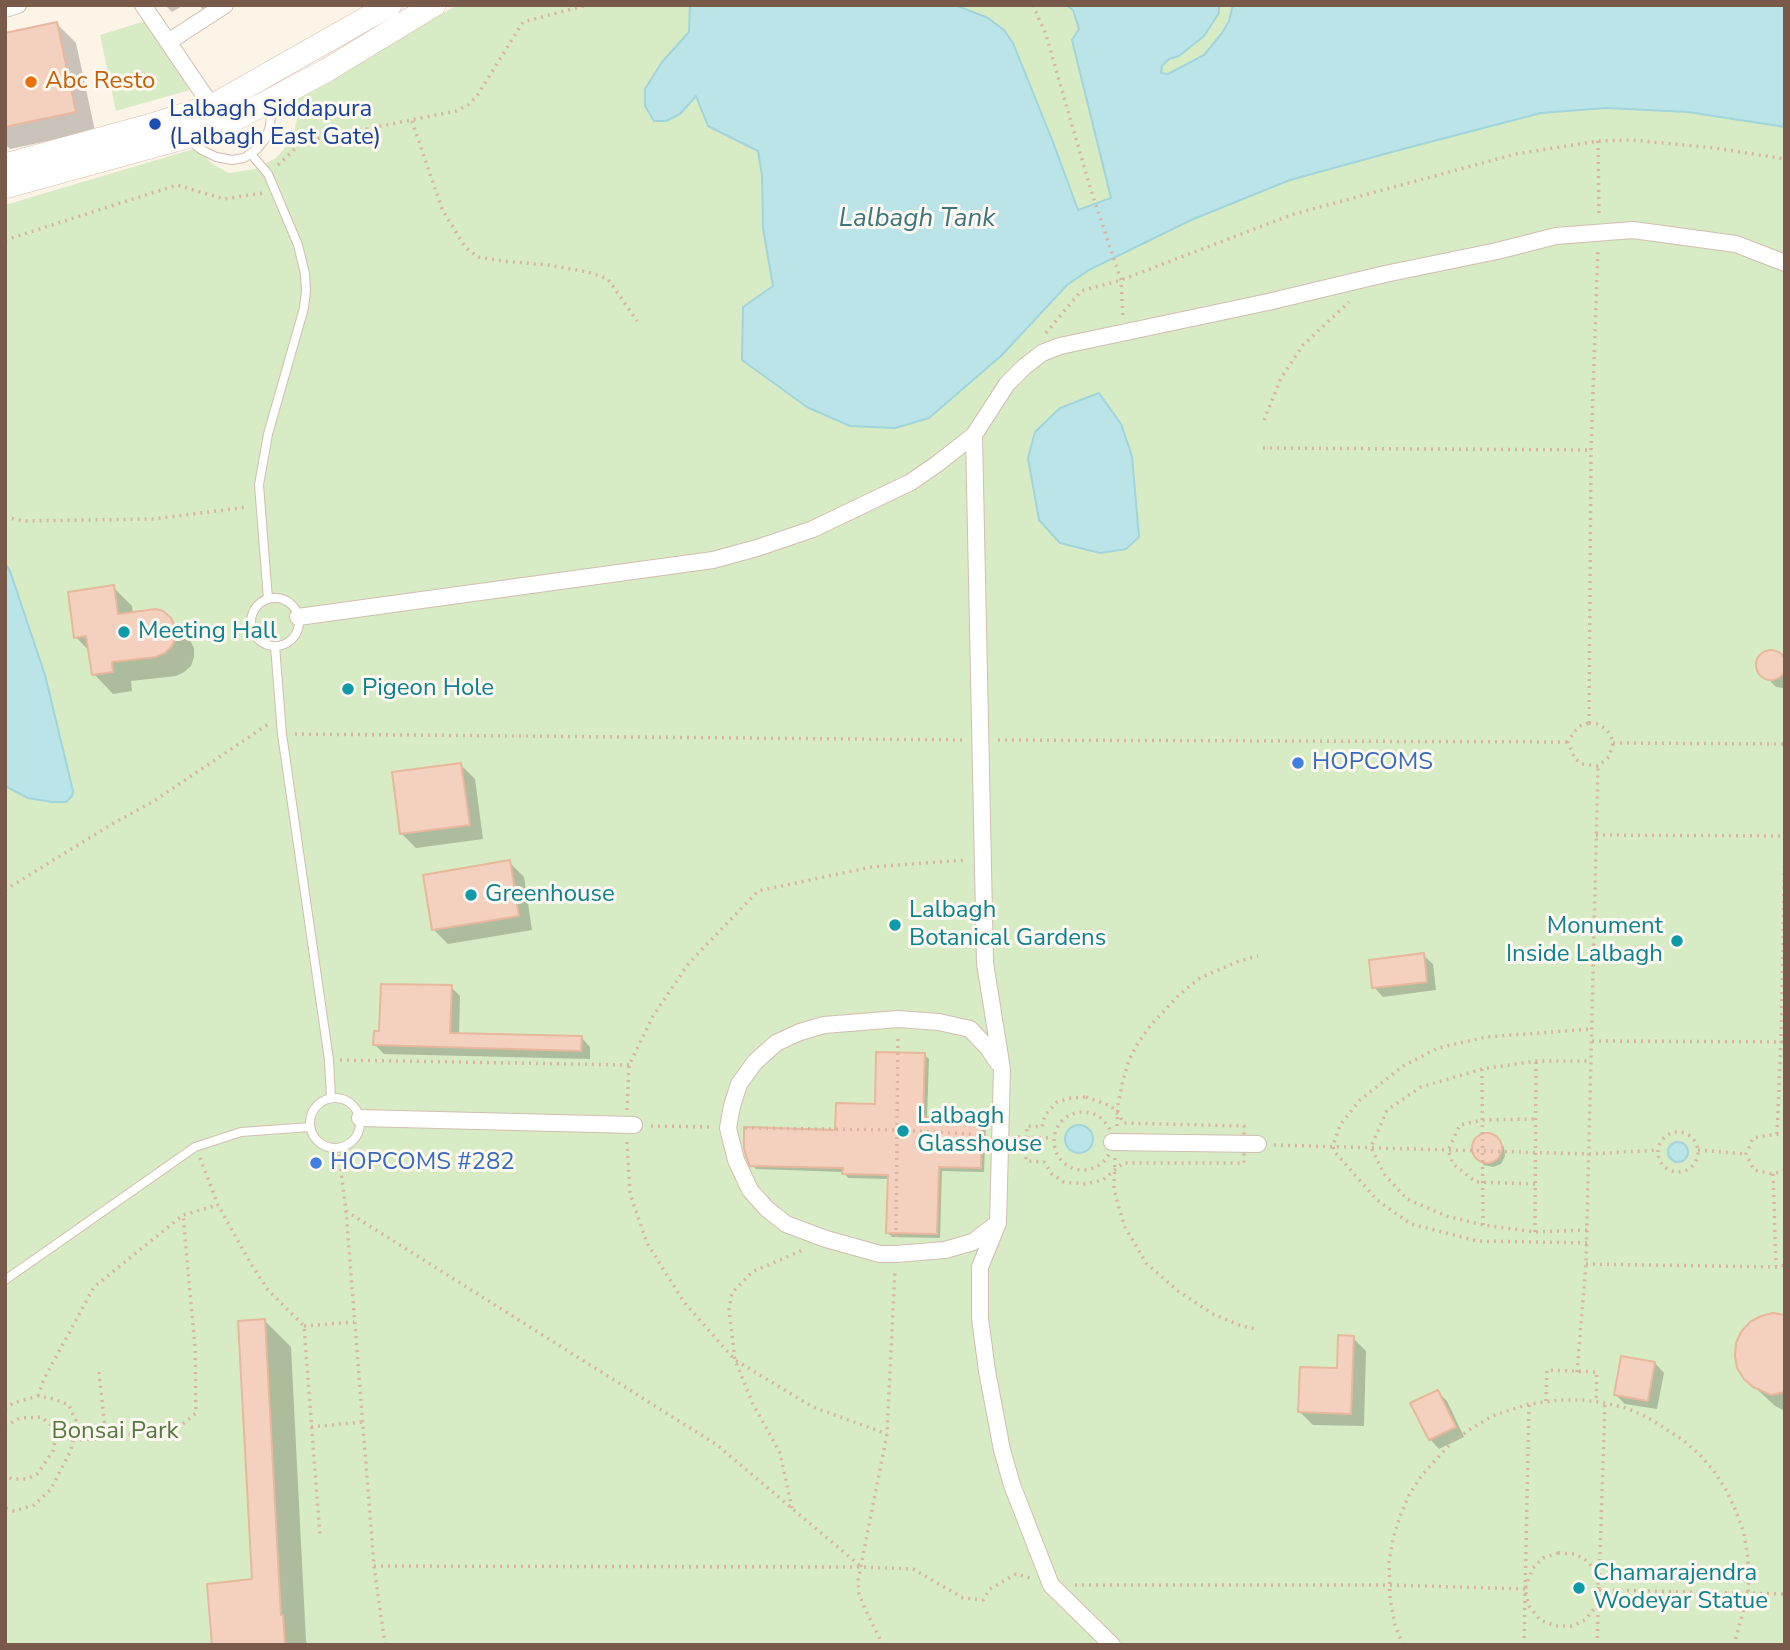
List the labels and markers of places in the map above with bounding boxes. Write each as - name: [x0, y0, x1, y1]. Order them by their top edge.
- place label: Abc Resto: [45, 68, 155, 96]
- marker: Abc Resto: [23, 74, 39, 90]
- place label: Lalbagh Siddapura (Lalbagh East Gate): [169, 96, 381, 152]
- marker: Lalbagh Siddapura (Lalbagh East Gate): [147, 116, 163, 132]
- place label: Meeting Hall: [138, 618, 277, 646]
- marker: Meeting Hall: [116, 624, 132, 640]
- place label: Pigeon Hole: [362, 675, 494, 703]
- marker: Pigeon Hole: [340, 681, 356, 697]
- place label: HOPCOMS: [1312, 749, 1433, 777]
- marker: HOPCOMS: [1290, 755, 1306, 771]
- place label: Greenhouse: [485, 881, 615, 909]
- marker: Greenhouse: [463, 887, 479, 903]
- place label: Lalbagh Botanical Gardens: [909, 897, 1106, 953]
- place label: Monument Inside Lalbagh: [1506, 913, 1663, 969]
- marker: Lalbagh Botanical Gardens: [887, 917, 903, 933]
- marker: Monument Inside Lalbagh: [1669, 933, 1685, 949]
- place label: Lalbagh Glasshouse: [917, 1103, 1042, 1159]
- marker: Lalbagh Glasshouse: [895, 1123, 911, 1139]
- place label: HOPCOMS #282: [330, 1149, 515, 1177]
- marker: HOPCOMS #282: [308, 1155, 324, 1171]
- place label: Chamarajendra Wodeyar Statue: [1593, 1560, 1768, 1616]
- marker: Chamarajendra Wodeyar Statue: [1571, 1580, 1587, 1596]

